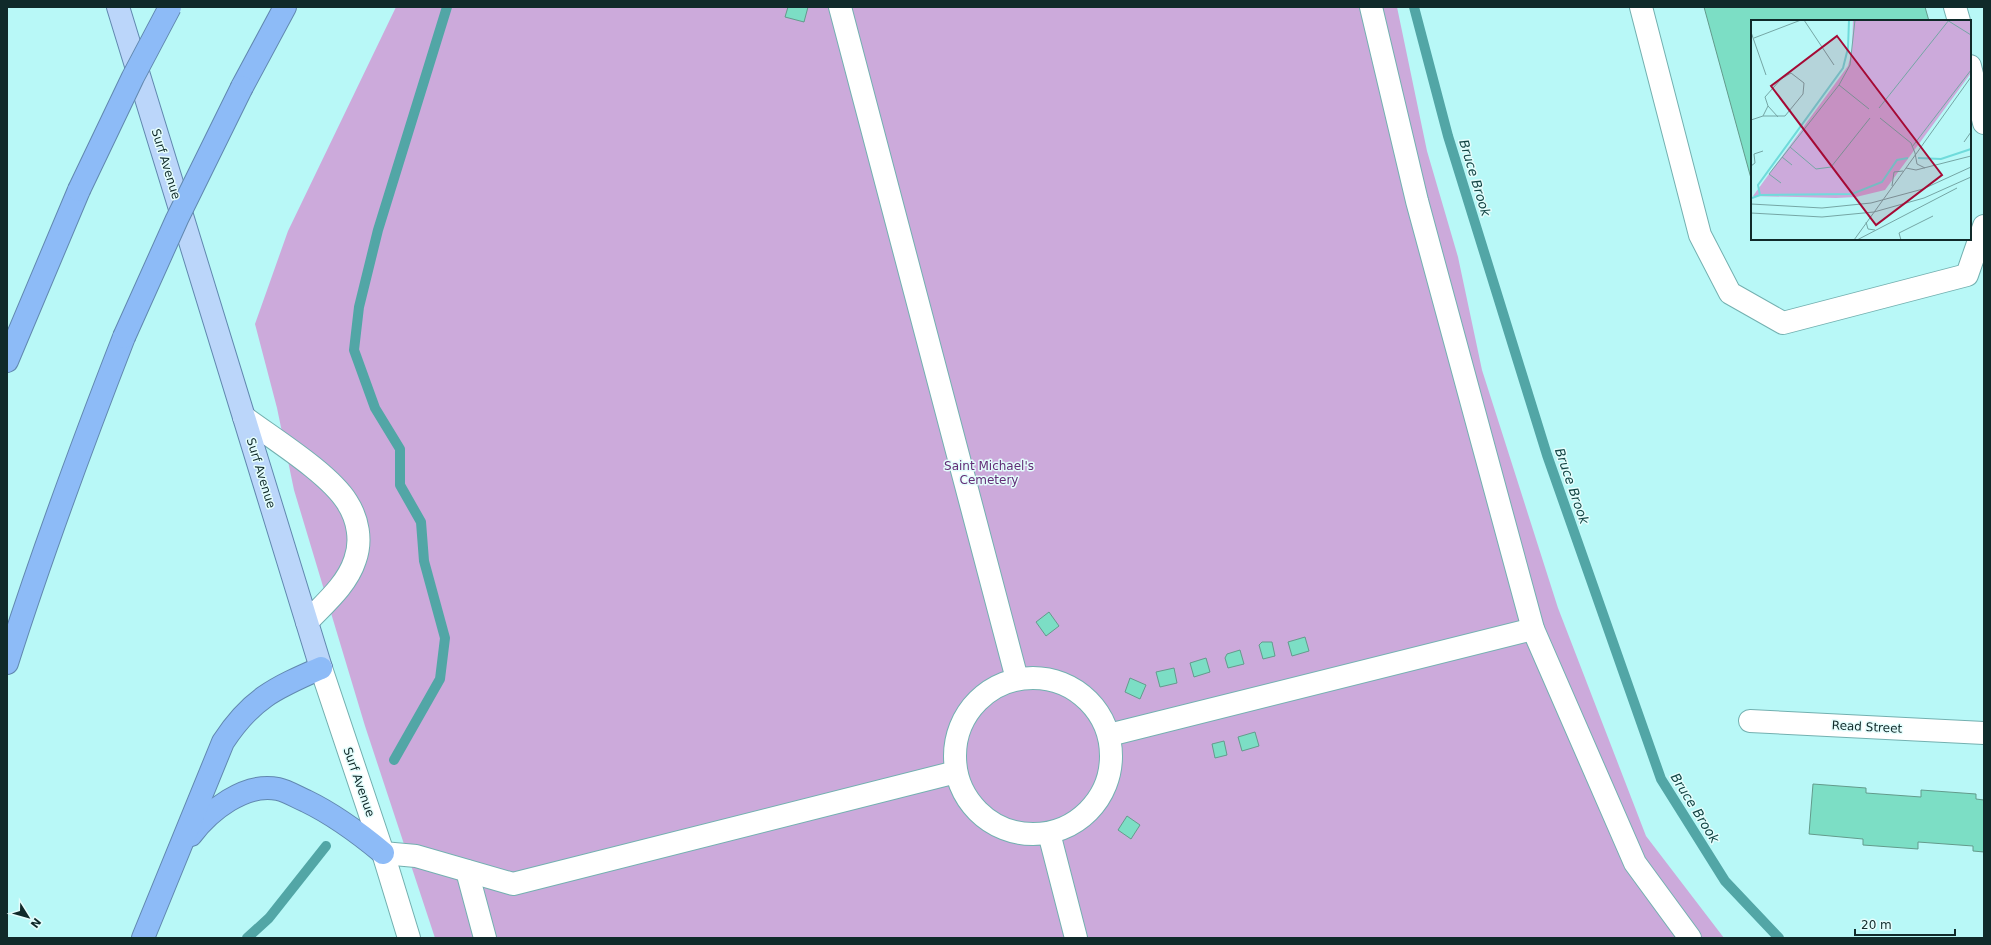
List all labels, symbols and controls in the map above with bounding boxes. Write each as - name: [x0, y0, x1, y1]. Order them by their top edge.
- inset map: [1751, 20, 1971, 240]
- street label: Surf Avenue: [149, 127, 183, 201]
- water label: Bruce Brook: [1456, 138, 1494, 219]
- street label: Surf Avenue: [244, 436, 278, 510]
- water label: Bruce Brook: [1552, 446, 1592, 526]
- park label: Saint Michael's Cemetery: [944, 459, 1034, 487]
- street label: Read Street: [1831, 718, 1903, 736]
- street label: Surf Avenue: [341, 745, 377, 819]
- water label: Bruce Brook: [1668, 770, 1723, 846]
- north arrow: [8, 897, 48, 937]
- scale bar: [1855, 911, 1955, 937]
- text: N: [28, 915, 44, 930]
- text: 20 m: [1861, 918, 1892, 932]

